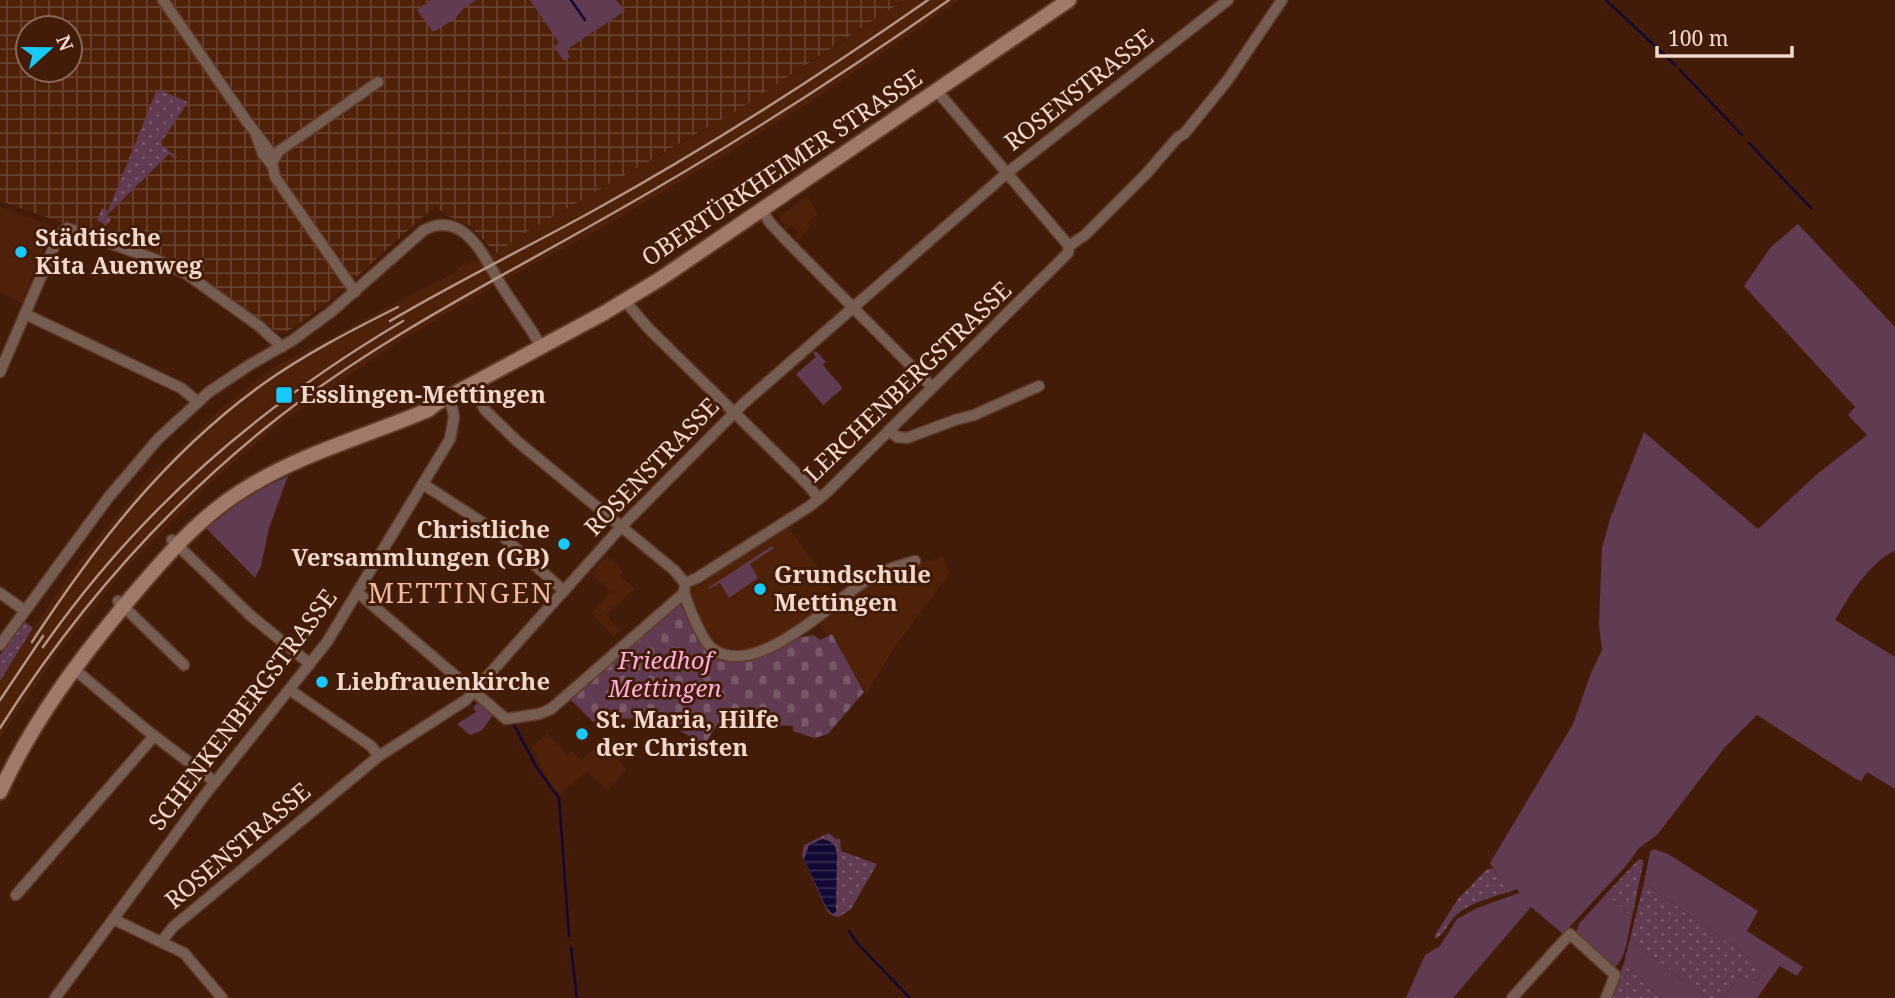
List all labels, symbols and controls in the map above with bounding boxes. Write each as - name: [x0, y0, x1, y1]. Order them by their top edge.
- north arrow: [14, 14, 84, 84]
- scale bar: [1657, 14, 1792, 58]
- street label: ROSENSTRASSE: [997, 20, 1159, 157]
- text: 100 m: [1668, 24, 1729, 52]
- text: N: [50, 31, 80, 55]
- street label: OBERTÜRKHEIMER STRASSE: [635, 60, 928, 273]
- place label: Städtische Kita Auenweg: [35, 220, 203, 281]
- marker: Städtische Kita Auenweg: [13, 244, 29, 260]
- street label: LERCHENBERGSTRASSE: [796, 273, 1018, 489]
- place label: Esslingen-Mettingen: [300, 377, 546, 410]
- marker: Esslingen-Mettingen: [274, 385, 294, 405]
- street label: ROSENSTRASSE: [576, 390, 725, 542]
- place label: Christliche Versammlungen (GB): [291, 512, 550, 573]
- marker: Christliche Versammlungen (GB): [556, 536, 572, 552]
- place label: Grundschule Mettingen: [774, 557, 931, 618]
- district label: METTINGEN: [368, 573, 554, 611]
- marker: Grundschule Mettingen: [752, 581, 768, 597]
- street label: SCHENKENBERGSTRASSE: [140, 582, 344, 837]
- park label: Friedhof Mettingen: [607, 643, 722, 704]
- place label: Liebfrauenkirche: [336, 664, 550, 697]
- marker: Liebfrauenkirche: [314, 674, 330, 690]
- place label: St. Maria, Hilfe der Christen: [596, 702, 779, 763]
- marker: St. Maria, Hilfe der Christen: [574, 726, 590, 742]
- street label: ROSENSTRASSE: [157, 774, 317, 915]

